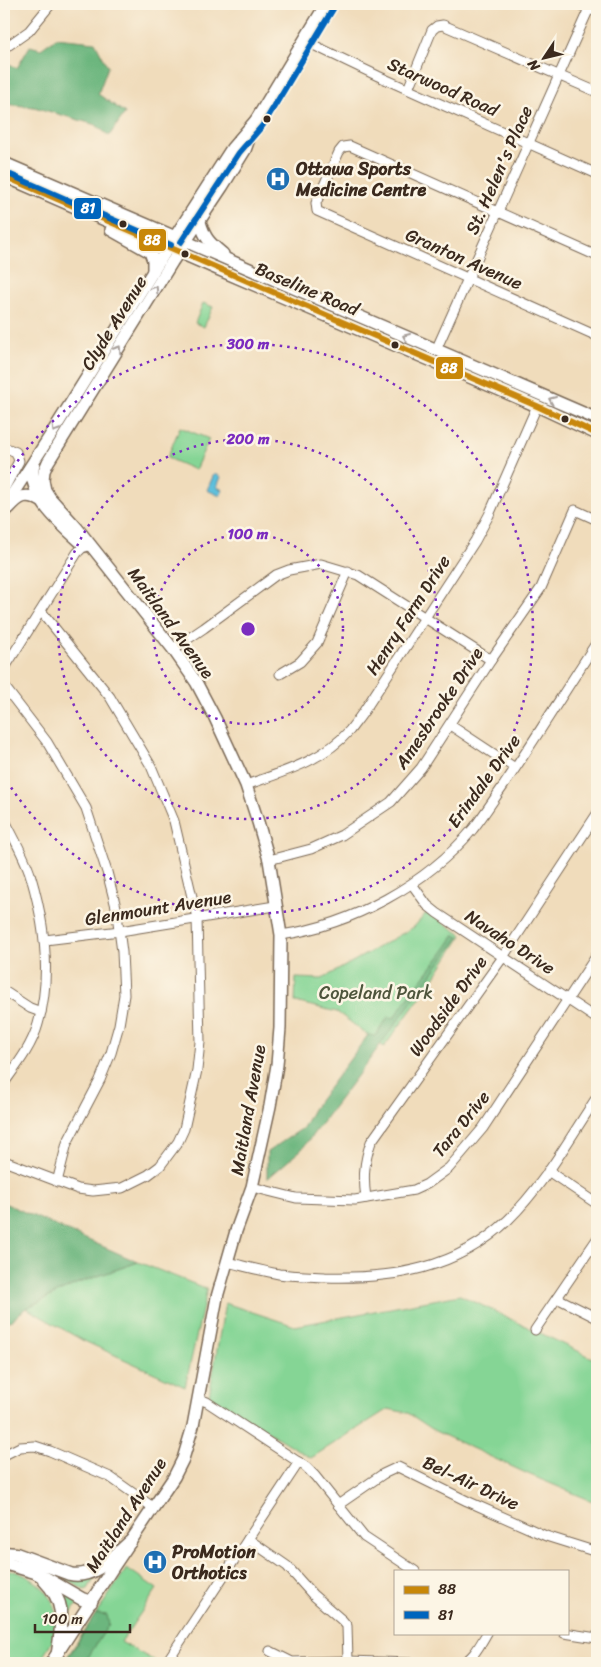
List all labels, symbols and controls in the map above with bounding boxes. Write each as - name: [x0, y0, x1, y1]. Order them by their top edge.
- north arrow: [518, 32, 568, 82]
- street label: Starwood Road: [382, 48, 505, 126]
- text: N: [521, 54, 547, 77]
- street label: St. Helen's Place: [456, 100, 542, 240]
- unlabelled marker: [262, 114, 272, 124]
- place label: Ottawa Sports Medicine Centre: [295, 153, 426, 206]
- hospital icon: Ottawa Sports Medicine Centre: [265, 166, 291, 192]
- text: 81: [80, 196, 95, 221]
- line badge: 81: [73, 197, 102, 220]
- unlabelled marker: [118, 219, 128, 229]
- street label: Granton Avenue: [400, 219, 528, 299]
- line badge: 88: [138, 228, 167, 252]
- text: 88: [143, 228, 161, 253]
- unlabelled marker: [180, 249, 190, 259]
- street label: Baseline Road: [250, 253, 365, 326]
- street label: Clyde Avenue: [72, 269, 156, 377]
- one-way arrow: [149, 286, 159, 295]
- text: 300 m: [226, 331, 270, 357]
- one-way arrow: [402, 333, 411, 344]
- unlabelled marker: [390, 340, 400, 350]
- one-way arrow: [111, 346, 121, 355]
- line badge: 88: [435, 356, 464, 380]
- text: 88: [440, 356, 458, 381]
- one-way arrow: [548, 396, 557, 407]
- unlabelled marker: [560, 414, 570, 424]
- one-way arrow: [52, 424, 61, 433]
- text: 200 m: [225, 426, 270, 452]
- text: 100 m: [228, 521, 269, 547]
- street label: Henry Farm Drive: [357, 548, 459, 682]
- street label: Maitland Avenue: [119, 560, 223, 686]
- centre of rings: [239, 620, 257, 638]
- street label: Amesbrooke Drive: [386, 640, 492, 777]
- street label: Erindale Drive: [439, 727, 529, 835]
- street label: Glenmount Avenue: [83, 881, 234, 935]
- street label: Navaho Drive: [458, 901, 562, 983]
- street label: Woodside Drive: [400, 948, 496, 1063]
- park label: Copeland Park: [319, 977, 433, 1009]
- street label: Maitland Avenue: [221, 1042, 275, 1178]
- street label: Tara Drive: [424, 1083, 498, 1165]
- street label: Bel-Air Drive: [417, 1447, 525, 1519]
- street label: Maitland Avenue: [77, 1451, 176, 1579]
- place label: ProMotion Orthotics: [172, 1536, 256, 1589]
- hospital icon: ProMotion Orthotics: [142, 1549, 168, 1575]
- legend: [394, 1570, 568, 1634]
- text: 88: [438, 1576, 456, 1602]
- scale bar: [35, 1602, 130, 1634]
- text: 81: [438, 1602, 453, 1628]
- text: 100 m: [42, 1606, 83, 1632]

